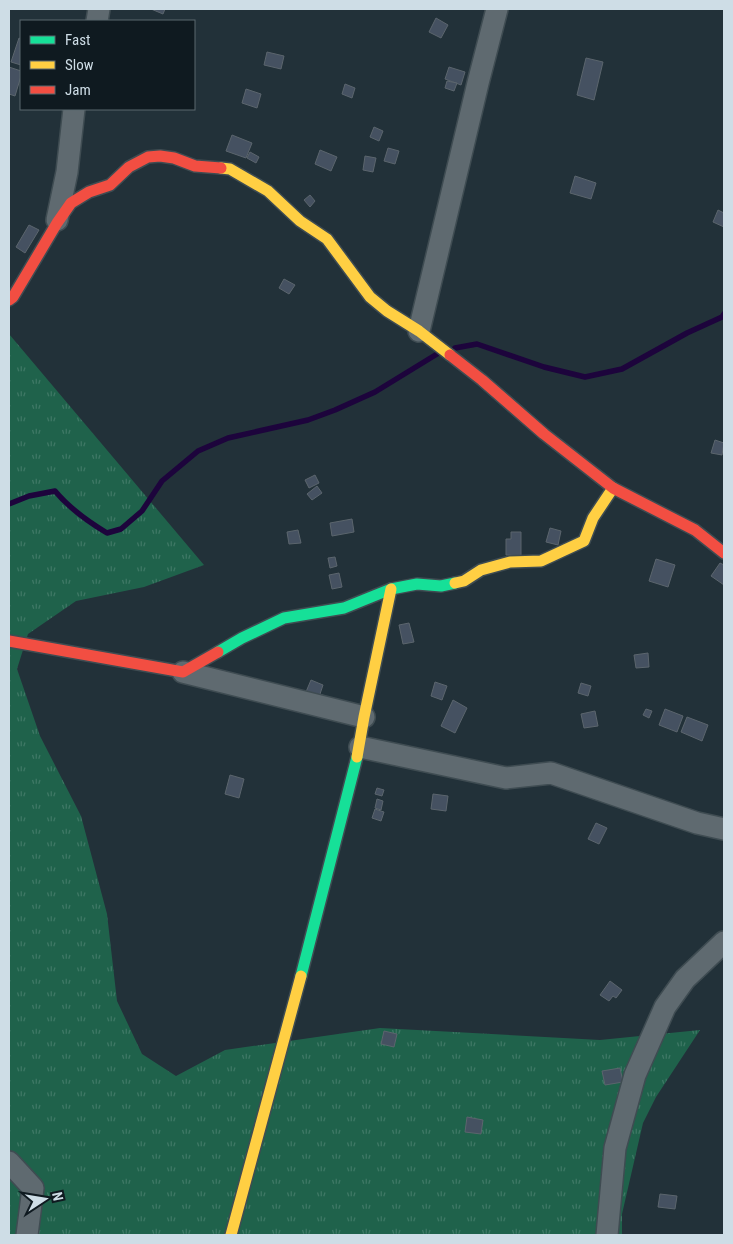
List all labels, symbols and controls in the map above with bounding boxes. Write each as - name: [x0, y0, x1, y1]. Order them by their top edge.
- legend: [20, 20, 195, 110]
- text: Fast: [65, 31, 90, 49]
- text: Slow: [65, 56, 94, 74]
- text: Jam: [65, 81, 91, 99]
- north arrow: [20, 1174, 70, 1224]
- text: N: [49, 1190, 66, 1202]

